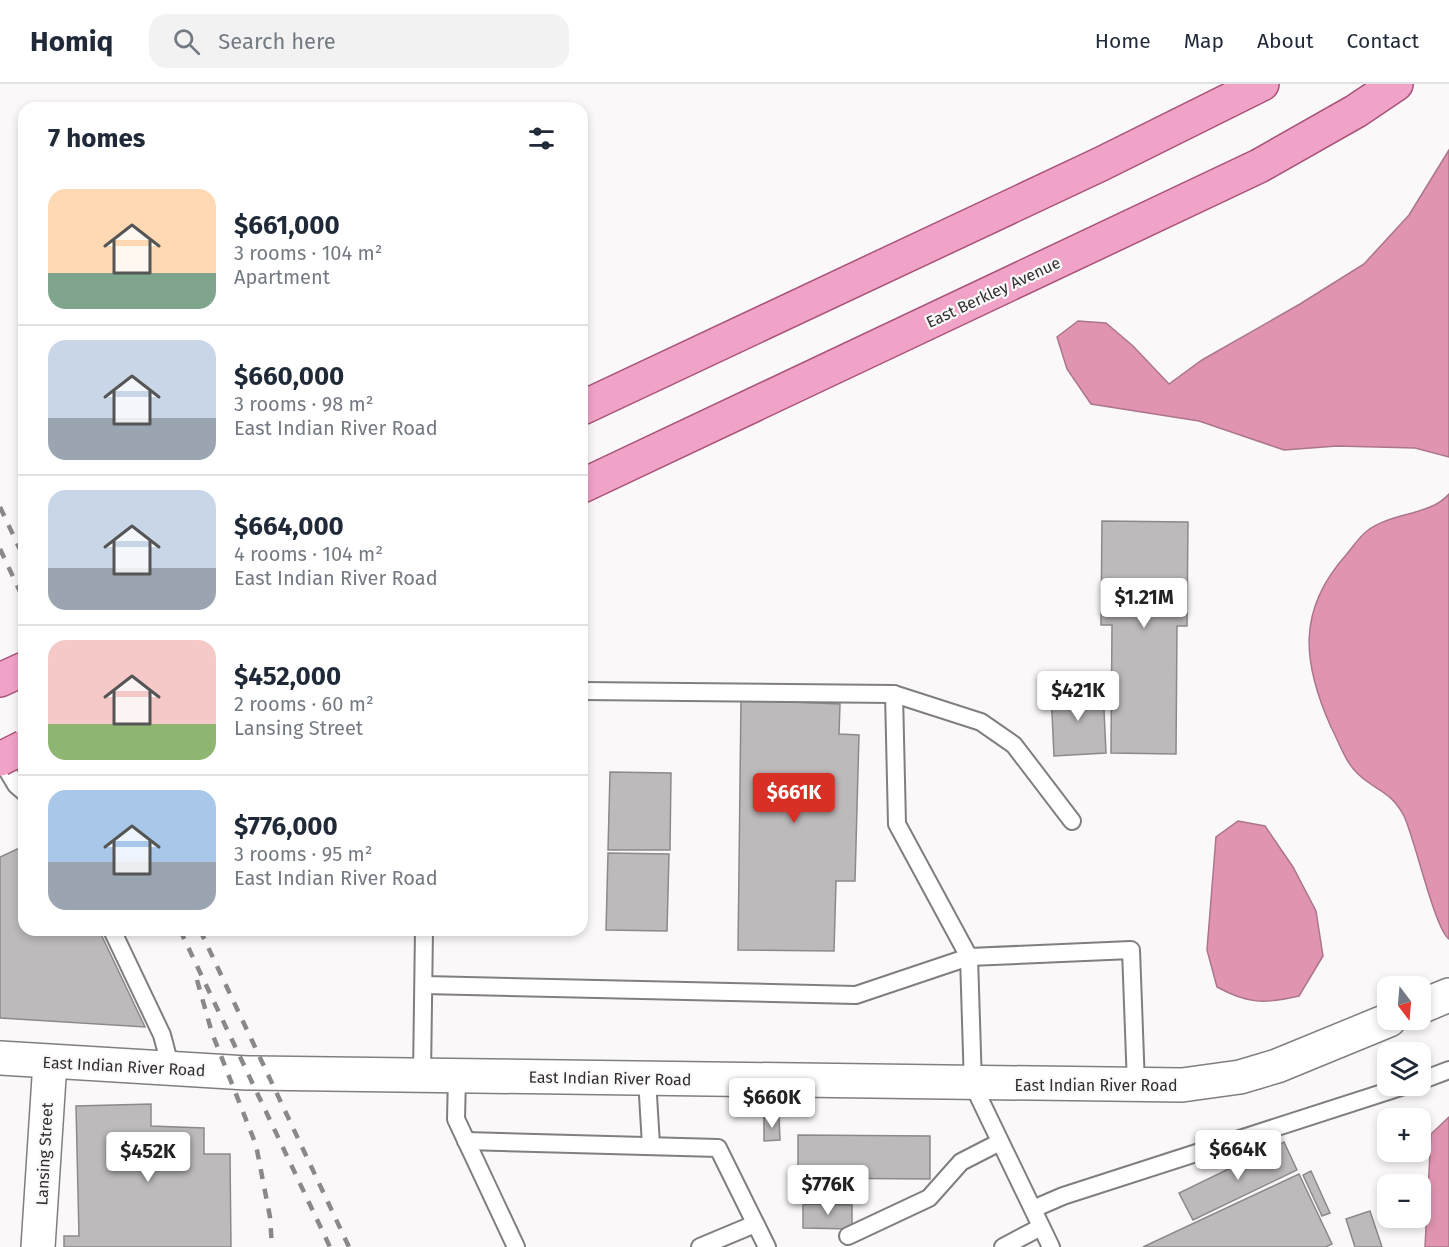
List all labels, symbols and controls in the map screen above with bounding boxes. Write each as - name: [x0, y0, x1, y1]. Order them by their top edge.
- search box: [149, 14, 569, 68]
- text: Homiq: [30, 25, 113, 58]
- icon: search: [170, 25, 203, 58]
- text: Search here: [218, 28, 336, 55]
- text: Home: [1095, 28, 1151, 54]
- text: Map: [1184, 28, 1224, 54]
- text: About: [1257, 28, 1314, 54]
- text: Contact: [1347, 28, 1419, 54]
- icon: filters: [525, 122, 558, 155]
- text: 7 homes: [48, 123, 145, 154]
- text: $661,000: [234, 210, 340, 241]
- icon: home: [96, 213, 168, 285]
- text: 3 rooms · 104 m²: [234, 241, 382, 265]
- street label: East Berkley Avenue: [923, 253, 1063, 332]
- text: Apartment: [234, 265, 330, 289]
- text: $660,000: [234, 361, 344, 392]
- icon: home: [96, 364, 168, 436]
- text: 3 rooms · 98 m²: [234, 392, 374, 416]
- text: East Indian River Road: [234, 416, 438, 440]
- text: $664,000: [234, 511, 344, 542]
- icon: home: [96, 514, 168, 586]
- text: 4 rooms · 104 m²: [234, 542, 383, 566]
- text: East Indian River Road: [234, 566, 438, 590]
- pin: $1.21M: [1095, 578, 1193, 629]
- text: $1.21M: [1114, 585, 1174, 609]
- text: $452,000: [234, 661, 341, 692]
- icon: home: [96, 664, 168, 736]
- pin: $421K: [1036, 671, 1120, 722]
- text: $421K: [1051, 678, 1105, 702]
- text: 2 rooms · 60 m²: [234, 692, 374, 716]
- text: Lansing Street: [234, 716, 363, 740]
- pin: $661K: [752, 773, 836, 824]
- text: $661K: [767, 780, 821, 804]
- text: $776,000: [234, 811, 338, 842]
- icon: home: [96, 814, 168, 886]
- text: 3 rooms · 95 m²: [234, 842, 373, 866]
- text: East Indian River Road: [234, 866, 438, 890]
- north arrow: [1377, 976, 1431, 1030]
- map controls: [1377, 976, 1431, 1228]
- button: layers: [1377, 1042, 1431, 1096]
- street label: East Indian River Road: [42, 1053, 206, 1080]
- street label: East Indian River Road: [528, 1068, 692, 1089]
- street label: East Indian River Road: [1015, 1076, 1177, 1095]
- pin: $660K: [730, 1078, 814, 1129]
- text: $660K: [743, 1085, 801, 1109]
- street label: Lansing Street: [32, 1102, 57, 1206]
- button: +: [1377, 1108, 1431, 1162]
- pin: $664K: [1196, 1130, 1280, 1181]
- pin: $452K: [106, 1132, 190, 1183]
- text: $664K: [1209, 1137, 1267, 1161]
- text: $452K: [120, 1139, 176, 1163]
- pin: $776K: [786, 1165, 870, 1216]
- text: $776K: [802, 1172, 854, 1196]
- button: −: [1377, 1174, 1431, 1228]

